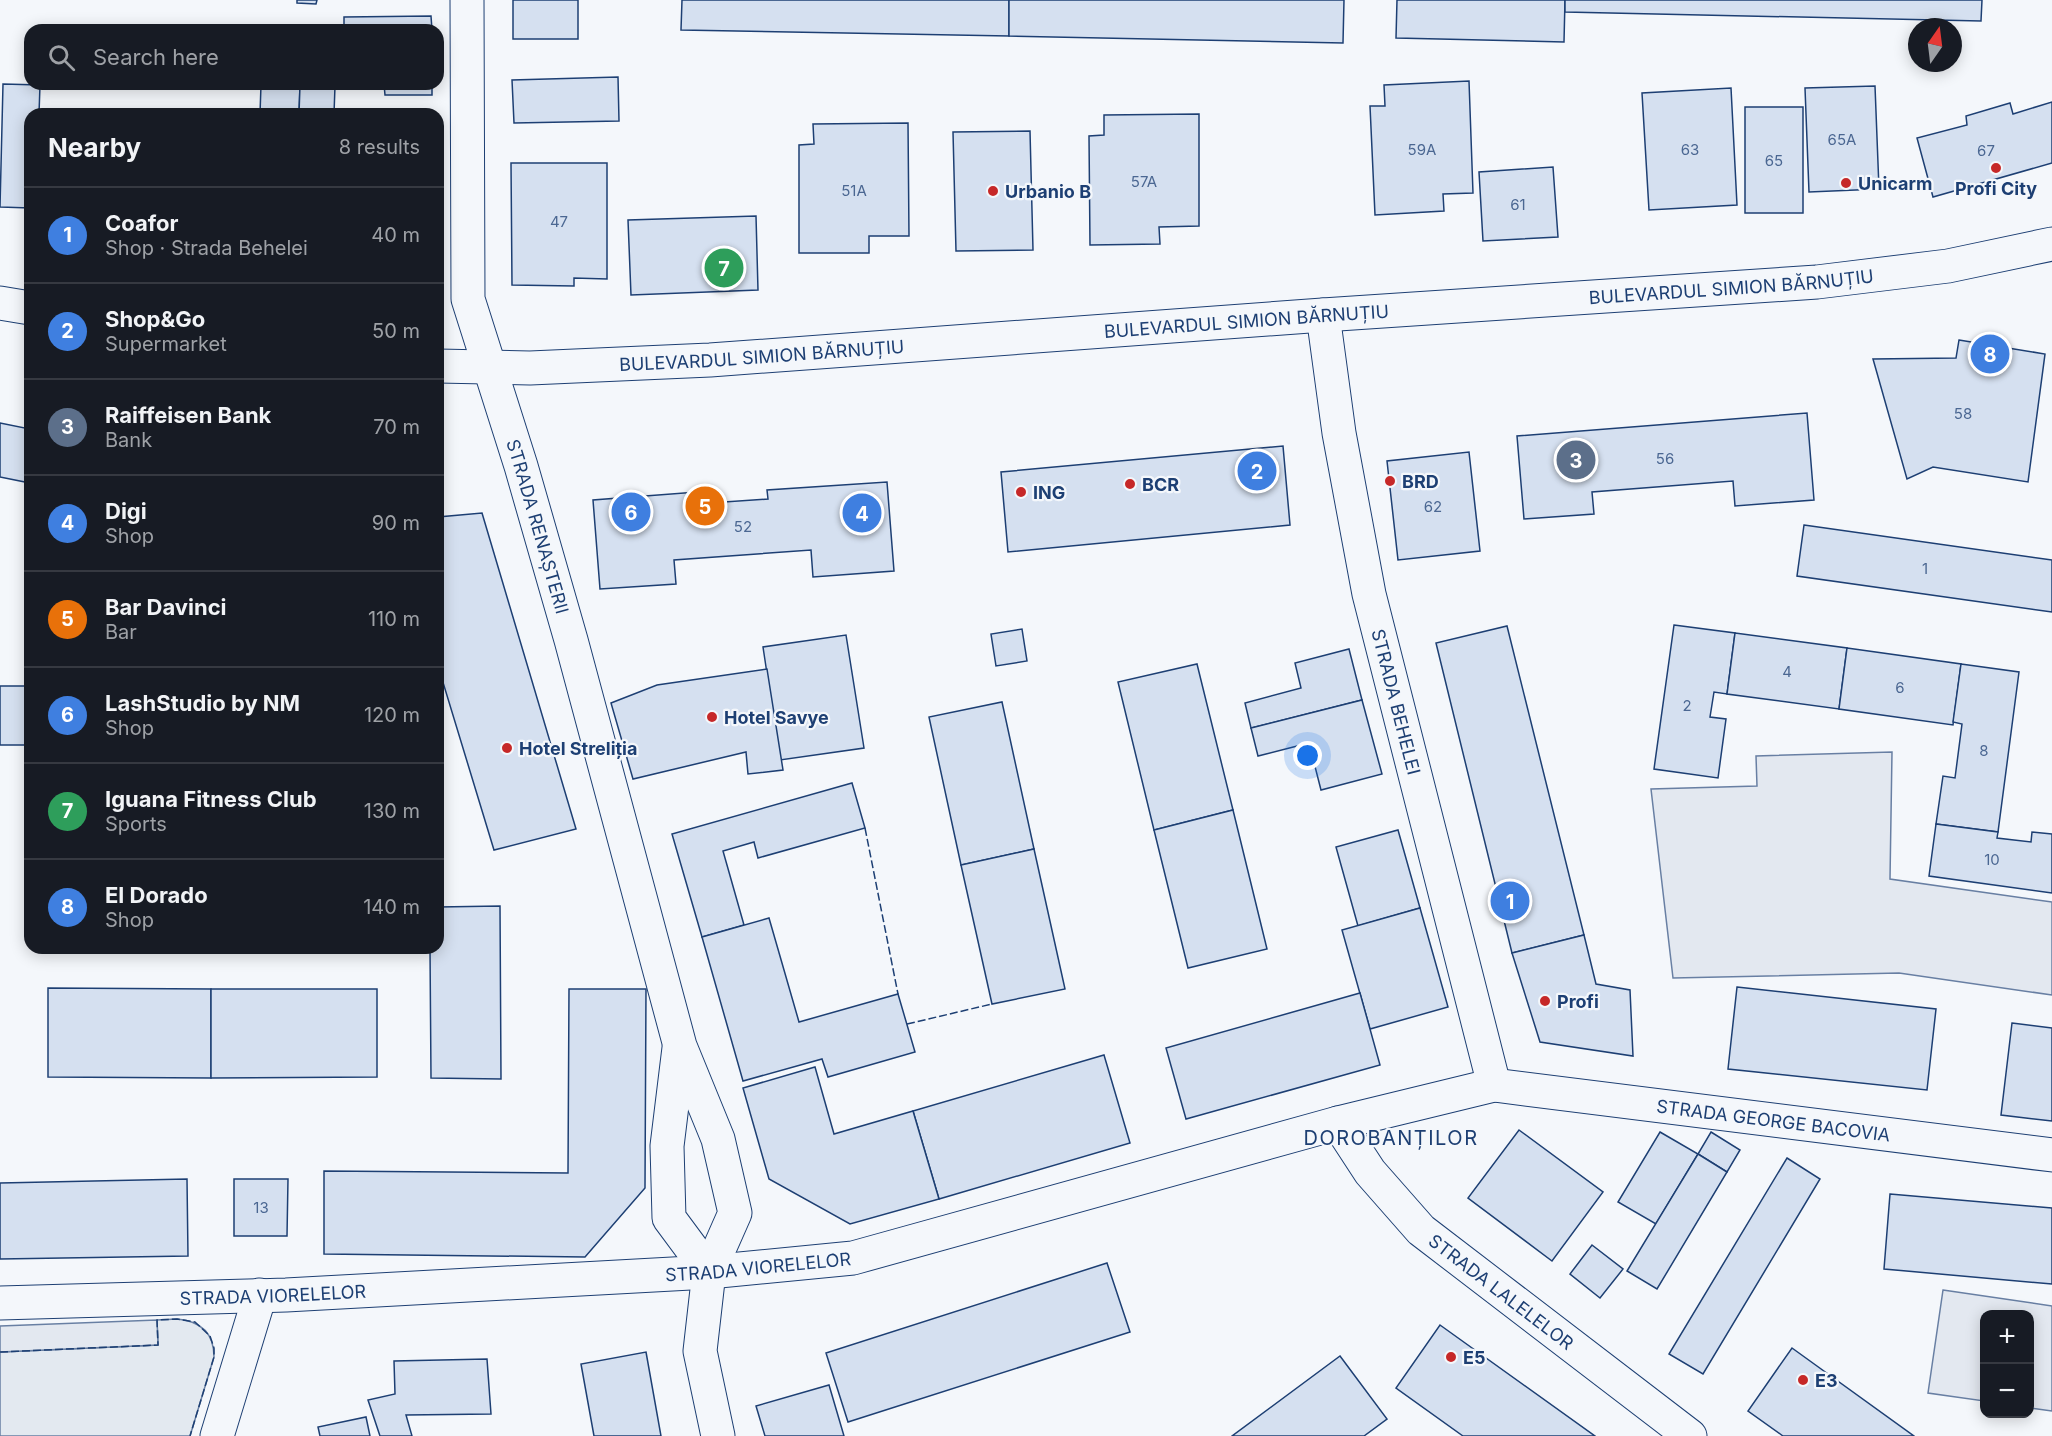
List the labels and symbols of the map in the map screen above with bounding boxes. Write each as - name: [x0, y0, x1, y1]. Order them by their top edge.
- north arrow: [1908, 18, 1962, 72]
- house number: 65A: [1828, 130, 1856, 149]
- house number: 59A: [1408, 140, 1436, 159]
- house number: 63: [1681, 140, 1699, 159]
- house number: 67: [1977, 141, 1995, 160]
- house number: 65: [1765, 151, 1783, 170]
- marker: Profi City: [1989, 161, 2003, 175]
- house number: 57A: [1131, 172, 1157, 191]
- place label: Unicarm: [1858, 173, 1932, 194]
- marker: Unicarm: [1839, 176, 1853, 190]
- place label: Profi City: [1955, 178, 2037, 199]
- house number: 51A: [841, 181, 867, 200]
- place label: Urbanio B: [1005, 181, 1091, 202]
- marker: Urbanio B: [986, 184, 1000, 198]
- house number: 61: [1510, 195, 1526, 214]
- house number: 47: [550, 212, 568, 231]
- pin: 7: [704, 246, 744, 290]
- street label: BULEVARDUL SIMION BĂRNUȚIU: [1588, 265, 1875, 308]
- street label: BULEVARDUL SIMION BĂRNUȚIU: [1103, 300, 1390, 342]
- pin: 8: [1970, 332, 2010, 376]
- street label: BULEVARDUL SIMION BĂRNUȚIU: [619, 335, 905, 375]
- house number: 58: [1954, 404, 1972, 423]
- street label: STRADA RENAȘTERII: [503, 437, 573, 616]
- pin: 3: [1556, 438, 1596, 482]
- pin: 2: [1238, 448, 1276, 494]
- house number: 56: [1656, 449, 1674, 468]
- place label: BRD: [1402, 471, 1439, 492]
- place label: BCR: [1142, 474, 1179, 495]
- marker: BRD: [1383, 474, 1397, 488]
- marker: BCR: [1123, 477, 1137, 491]
- place label: ING: [1033, 482, 1065, 503]
- pin: 5: [686, 484, 724, 528]
- marker: ING: [1014, 485, 1028, 499]
- pin: 6: [612, 490, 650, 534]
- pin: 4: [842, 490, 882, 536]
- house number: 62: [1424, 497, 1442, 516]
- house number: 52: [734, 517, 752, 536]
- house number: 1: [1922, 559, 1928, 578]
- street label: STRADA BEHELEI: [1368, 627, 1425, 777]
- house number: 4: [1782, 662, 1792, 681]
- house number: 6: [1895, 678, 1905, 697]
- house number: 2: [1682, 696, 1692, 715]
- place label: Hotel Savye: [724, 707, 829, 728]
- marker: Hotel Savye: [705, 710, 719, 724]
- place label: Hotel Streliția: [519, 738, 637, 759]
- marker: Hotel Streliția: [500, 741, 514, 755]
- your location: [1293, 741, 1322, 770]
- house number: 8: [1979, 741, 1989, 760]
- house number: 10: [1984, 850, 2000, 869]
- pin: 1: [1490, 878, 1530, 924]
- place label: Profi: [1557, 991, 1599, 1012]
- marker: Profi: [1538, 994, 1552, 1008]
- street label: STRADA GEORGE BACOVIA: [1655, 1095, 1892, 1145]
- district label: DOROBANȚILOR: [1303, 1126, 1479, 1150]
- house number: 13: [253, 1198, 269, 1217]
- street label: STRADA LALELELOR: [1425, 1229, 1578, 1354]
- street label: STRADA VIORELELOR: [664, 1248, 852, 1285]
- street label: STRADA VIORELELOR: [179, 1280, 367, 1308]
- place label: E5: [1463, 1347, 1485, 1368]
- marker: E5: [1444, 1350, 1458, 1364]
- place label: E3: [1815, 1370, 1838, 1391]
- marker: E3: [1796, 1373, 1810, 1387]

